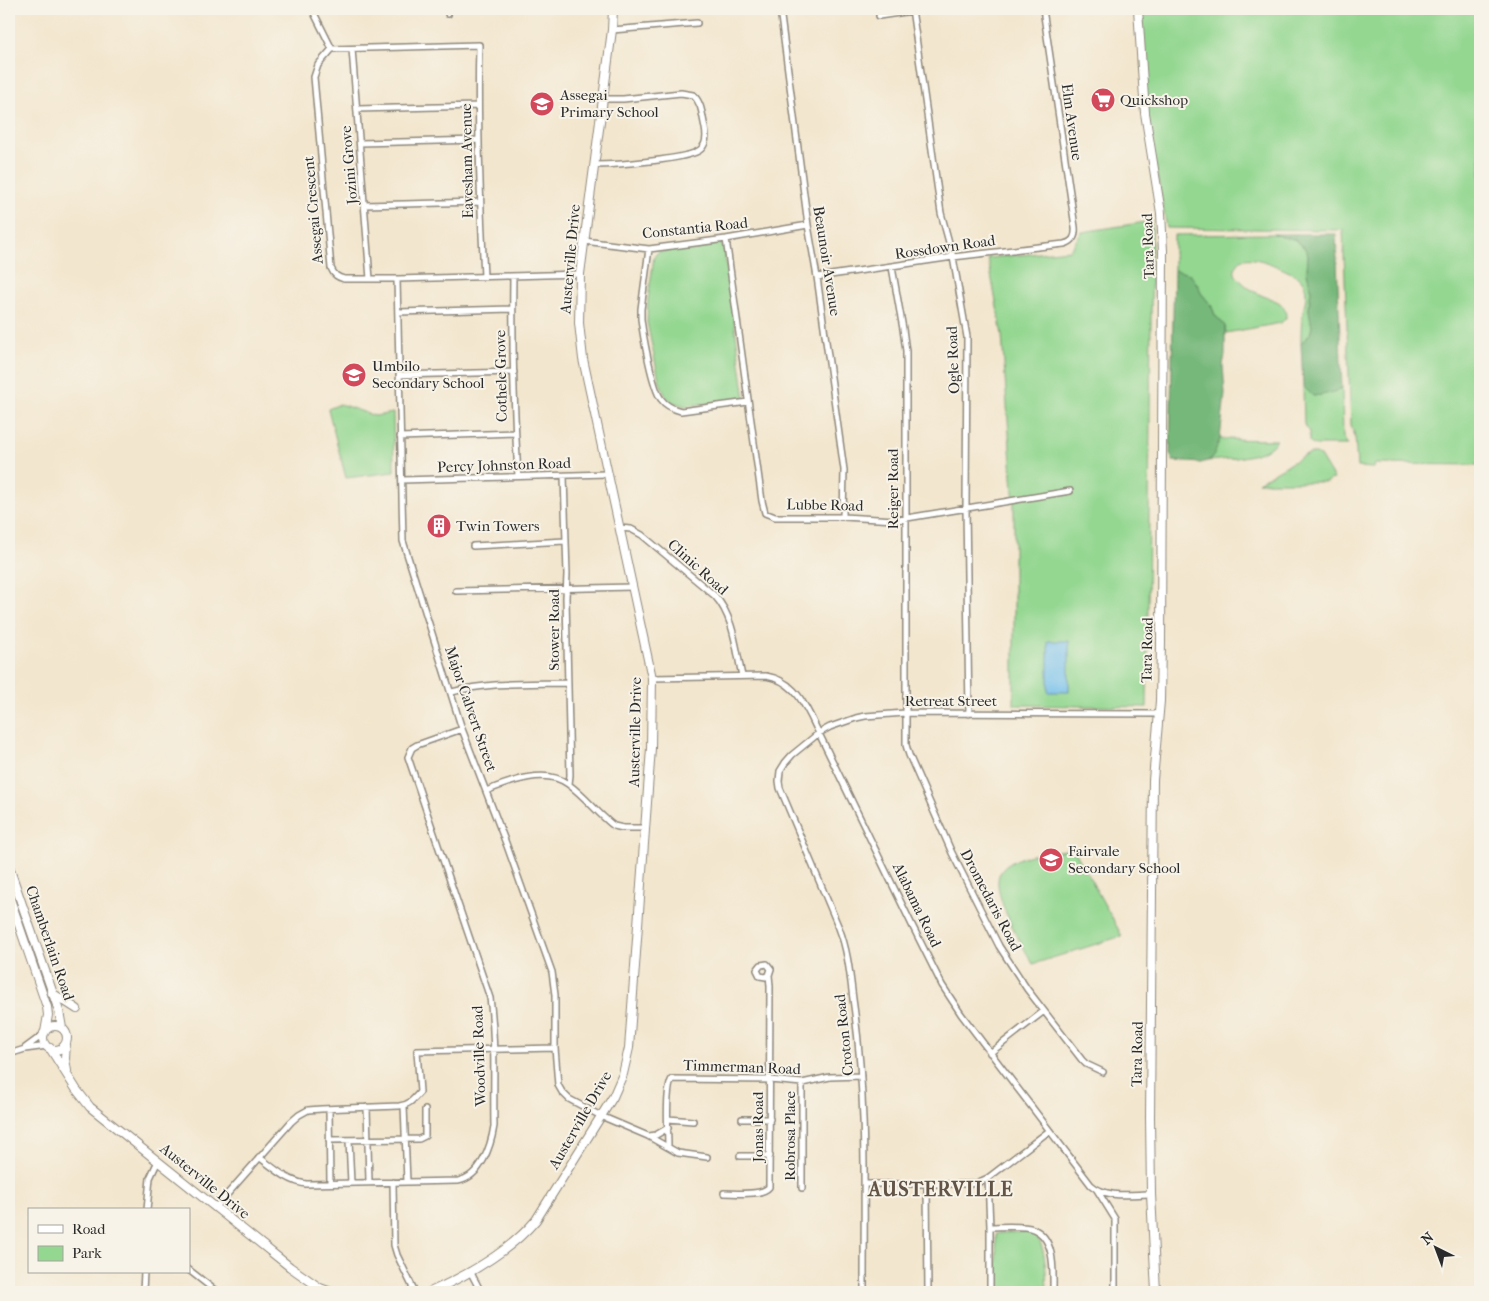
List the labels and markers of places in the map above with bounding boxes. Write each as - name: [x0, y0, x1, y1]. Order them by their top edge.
- place label: Assegai Primary School: [559, 86, 659, 121]
- supermarket icon: Quickshop: [1090, 87, 1116, 113]
- school or university icon: Assegai Primary School: [529, 91, 555, 117]
- place label: Quickshop: [1120, 91, 1188, 109]
- place label: Umbilo Secondary School: [372, 357, 485, 392]
- school or university icon: Umbilo Secondary School: [341, 362, 367, 388]
- building icon: Twin Towers: [426, 513, 452, 539]
- place label: Twin Towers: [456, 517, 540, 535]
- place label: Fairvale Secondary School: [1068, 842, 1181, 877]
- school or university icon: Fairvale Secondary School: [1038, 847, 1064, 873]

